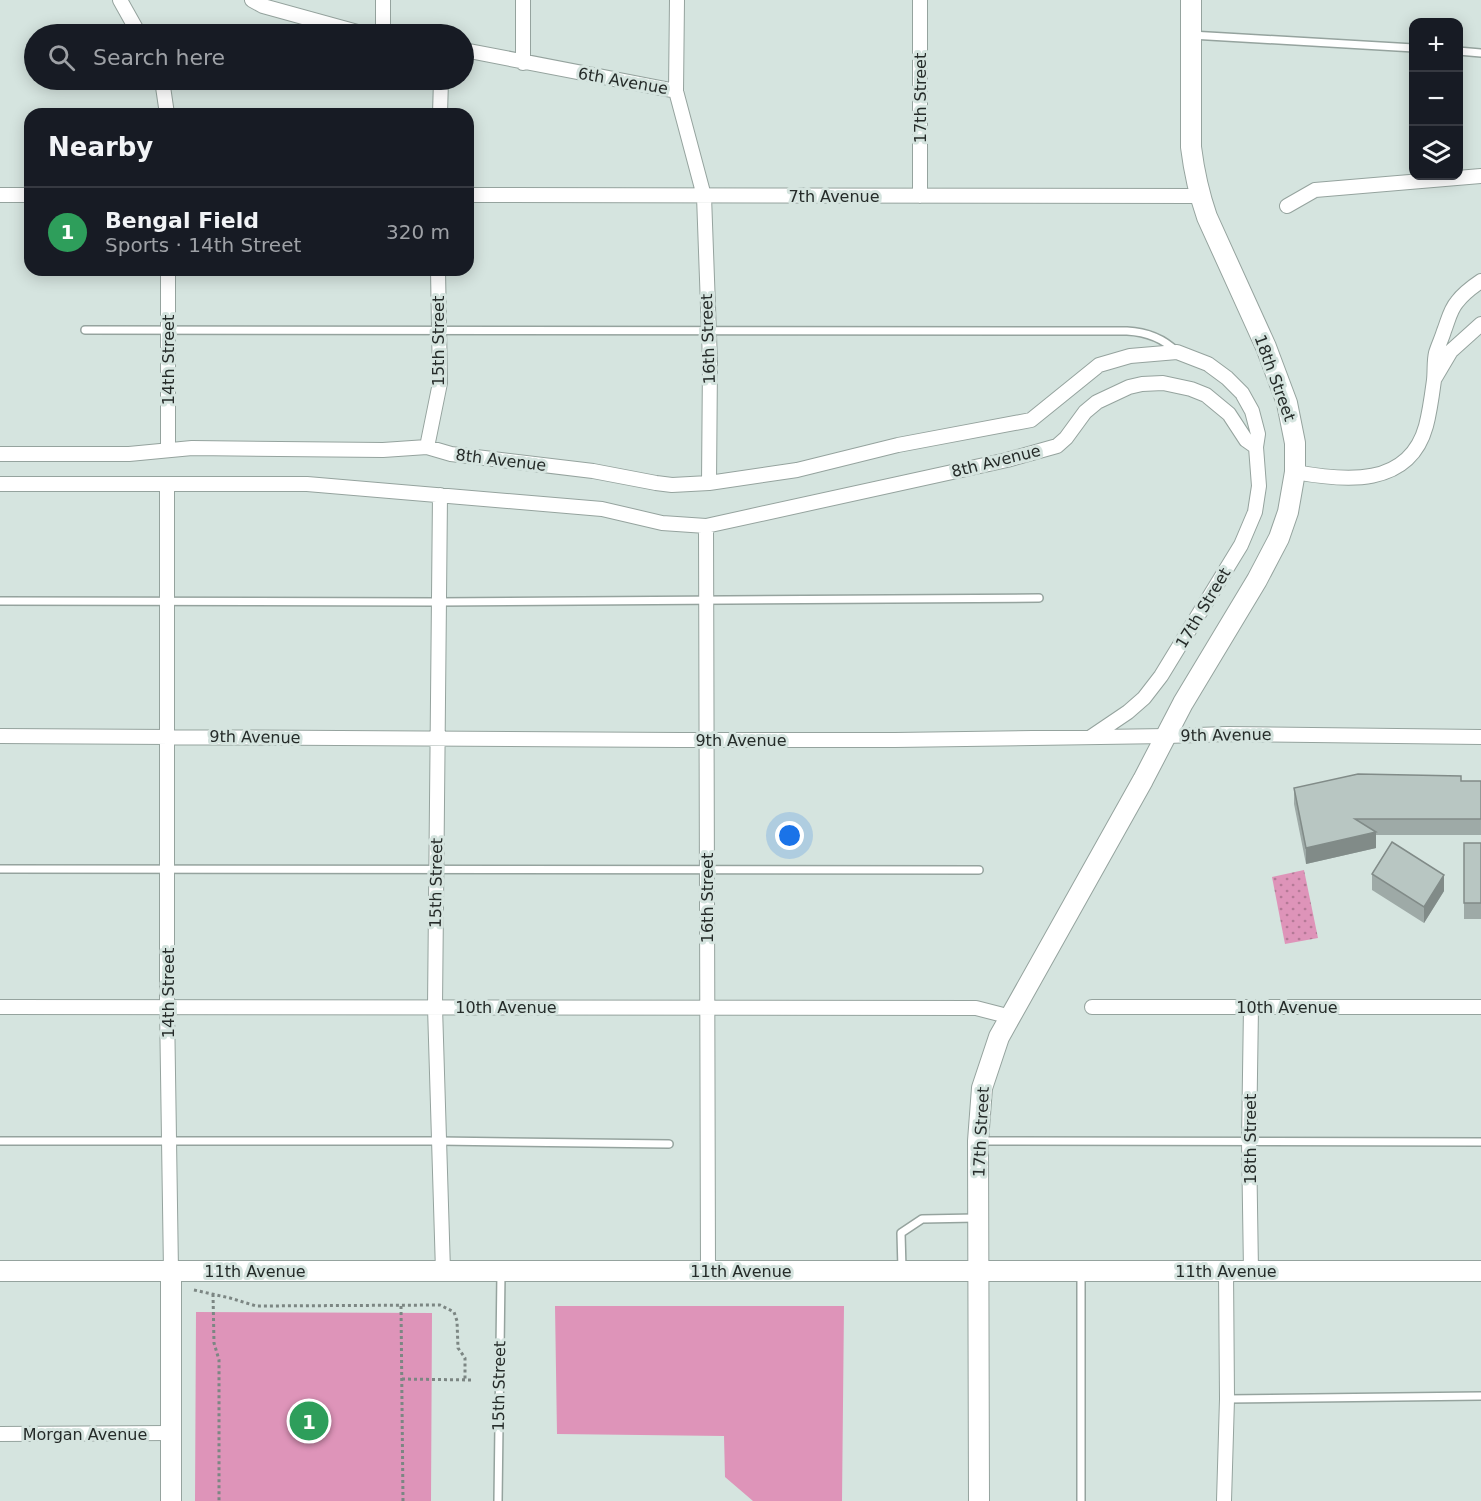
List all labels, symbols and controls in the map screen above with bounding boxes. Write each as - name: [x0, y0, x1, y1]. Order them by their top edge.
- map controls: [1409, 18, 1463, 180]
- button: +: [1409, 18, 1463, 72]
- search box: [24, 24, 474, 90]
- icon: search: [45, 41, 78, 74]
- text: Search here: [93, 45, 225, 70]
- street label: 17th Street: [911, 53, 930, 143]
- street label: 6th Avenue: [576, 64, 670, 98]
- button: −: [1409, 72, 1463, 126]
- button: layers: [1409, 126, 1463, 180]
- text: Nearby: [48, 132, 153, 162]
- street label: 7th Avenue: [788, 187, 880, 206]
- text: Bengal Field: [105, 208, 259, 233]
- text: 1: [61, 220, 74, 244]
- text: 320 m: [386, 220, 450, 244]
- text: Sports · 14th Street: [105, 233, 301, 257]
- street label: 16th Street: [697, 293, 719, 385]
- street label: 15th Street: [429, 296, 448, 386]
- street label: 14th Street: [159, 315, 178, 405]
- street label: 18th Street: [1251, 332, 1299, 424]
- street label: 8th Avenue: [949, 441, 1043, 481]
- street label: 8th Avenue: [455, 445, 547, 475]
- street label: 17th Street: [1172, 564, 1234, 652]
- street label: 9th Avenue: [1180, 725, 1272, 745]
- street label: 9th Avenue: [209, 727, 301, 747]
- street label: 9th Avenue: [695, 731, 787, 750]
- your location: [775, 821, 804, 850]
- street label: 15th Street: [426, 838, 446, 928]
- street label: 16th Street: [698, 853, 717, 943]
- street label: 14th Street: [159, 948, 178, 1038]
- street label: 10th Avenue: [455, 998, 557, 1017]
- street label: 10th Avenue: [1236, 998, 1338, 1017]
- street label: 17th Street: [969, 1086, 993, 1178]
- street label: 18th Street: [1241, 1094, 1260, 1184]
- street label: 11th Avenue: [204, 1262, 306, 1281]
- street label: 11th Avenue: [690, 1262, 792, 1281]
- street label: 11th Avenue: [1175, 1262, 1277, 1281]
- street label: 15th Street: [489, 1341, 509, 1431]
- pin: 1: [290, 1398, 328, 1444]
- street label: Morgan Avenue: [23, 1425, 147, 1444]

